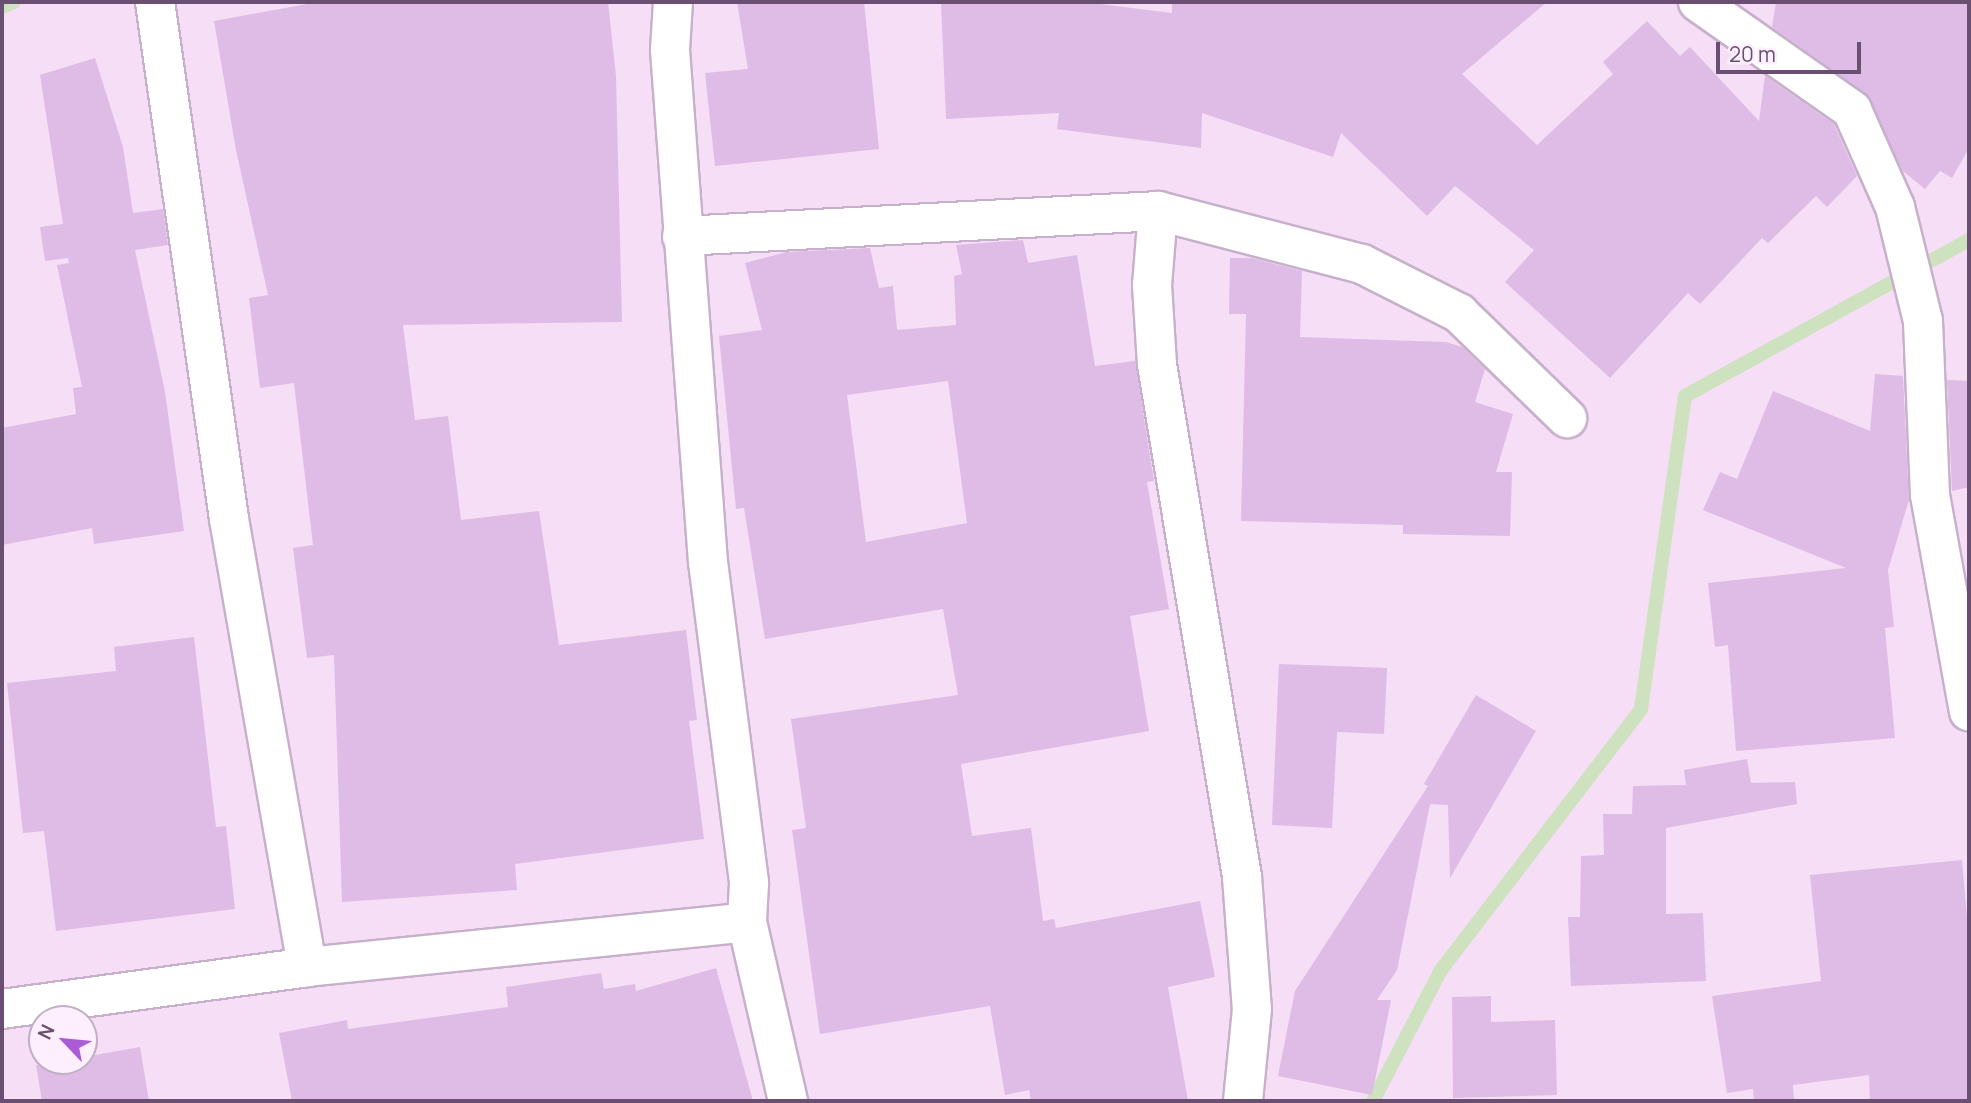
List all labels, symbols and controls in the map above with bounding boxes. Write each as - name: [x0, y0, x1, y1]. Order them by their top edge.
- scale bar: [1719, 28, 1864, 72]
- text: 20 m: [1729, 40, 1776, 68]
- north arrow: [28, 1005, 98, 1075]
- text: N: [31, 1020, 61, 1044]

